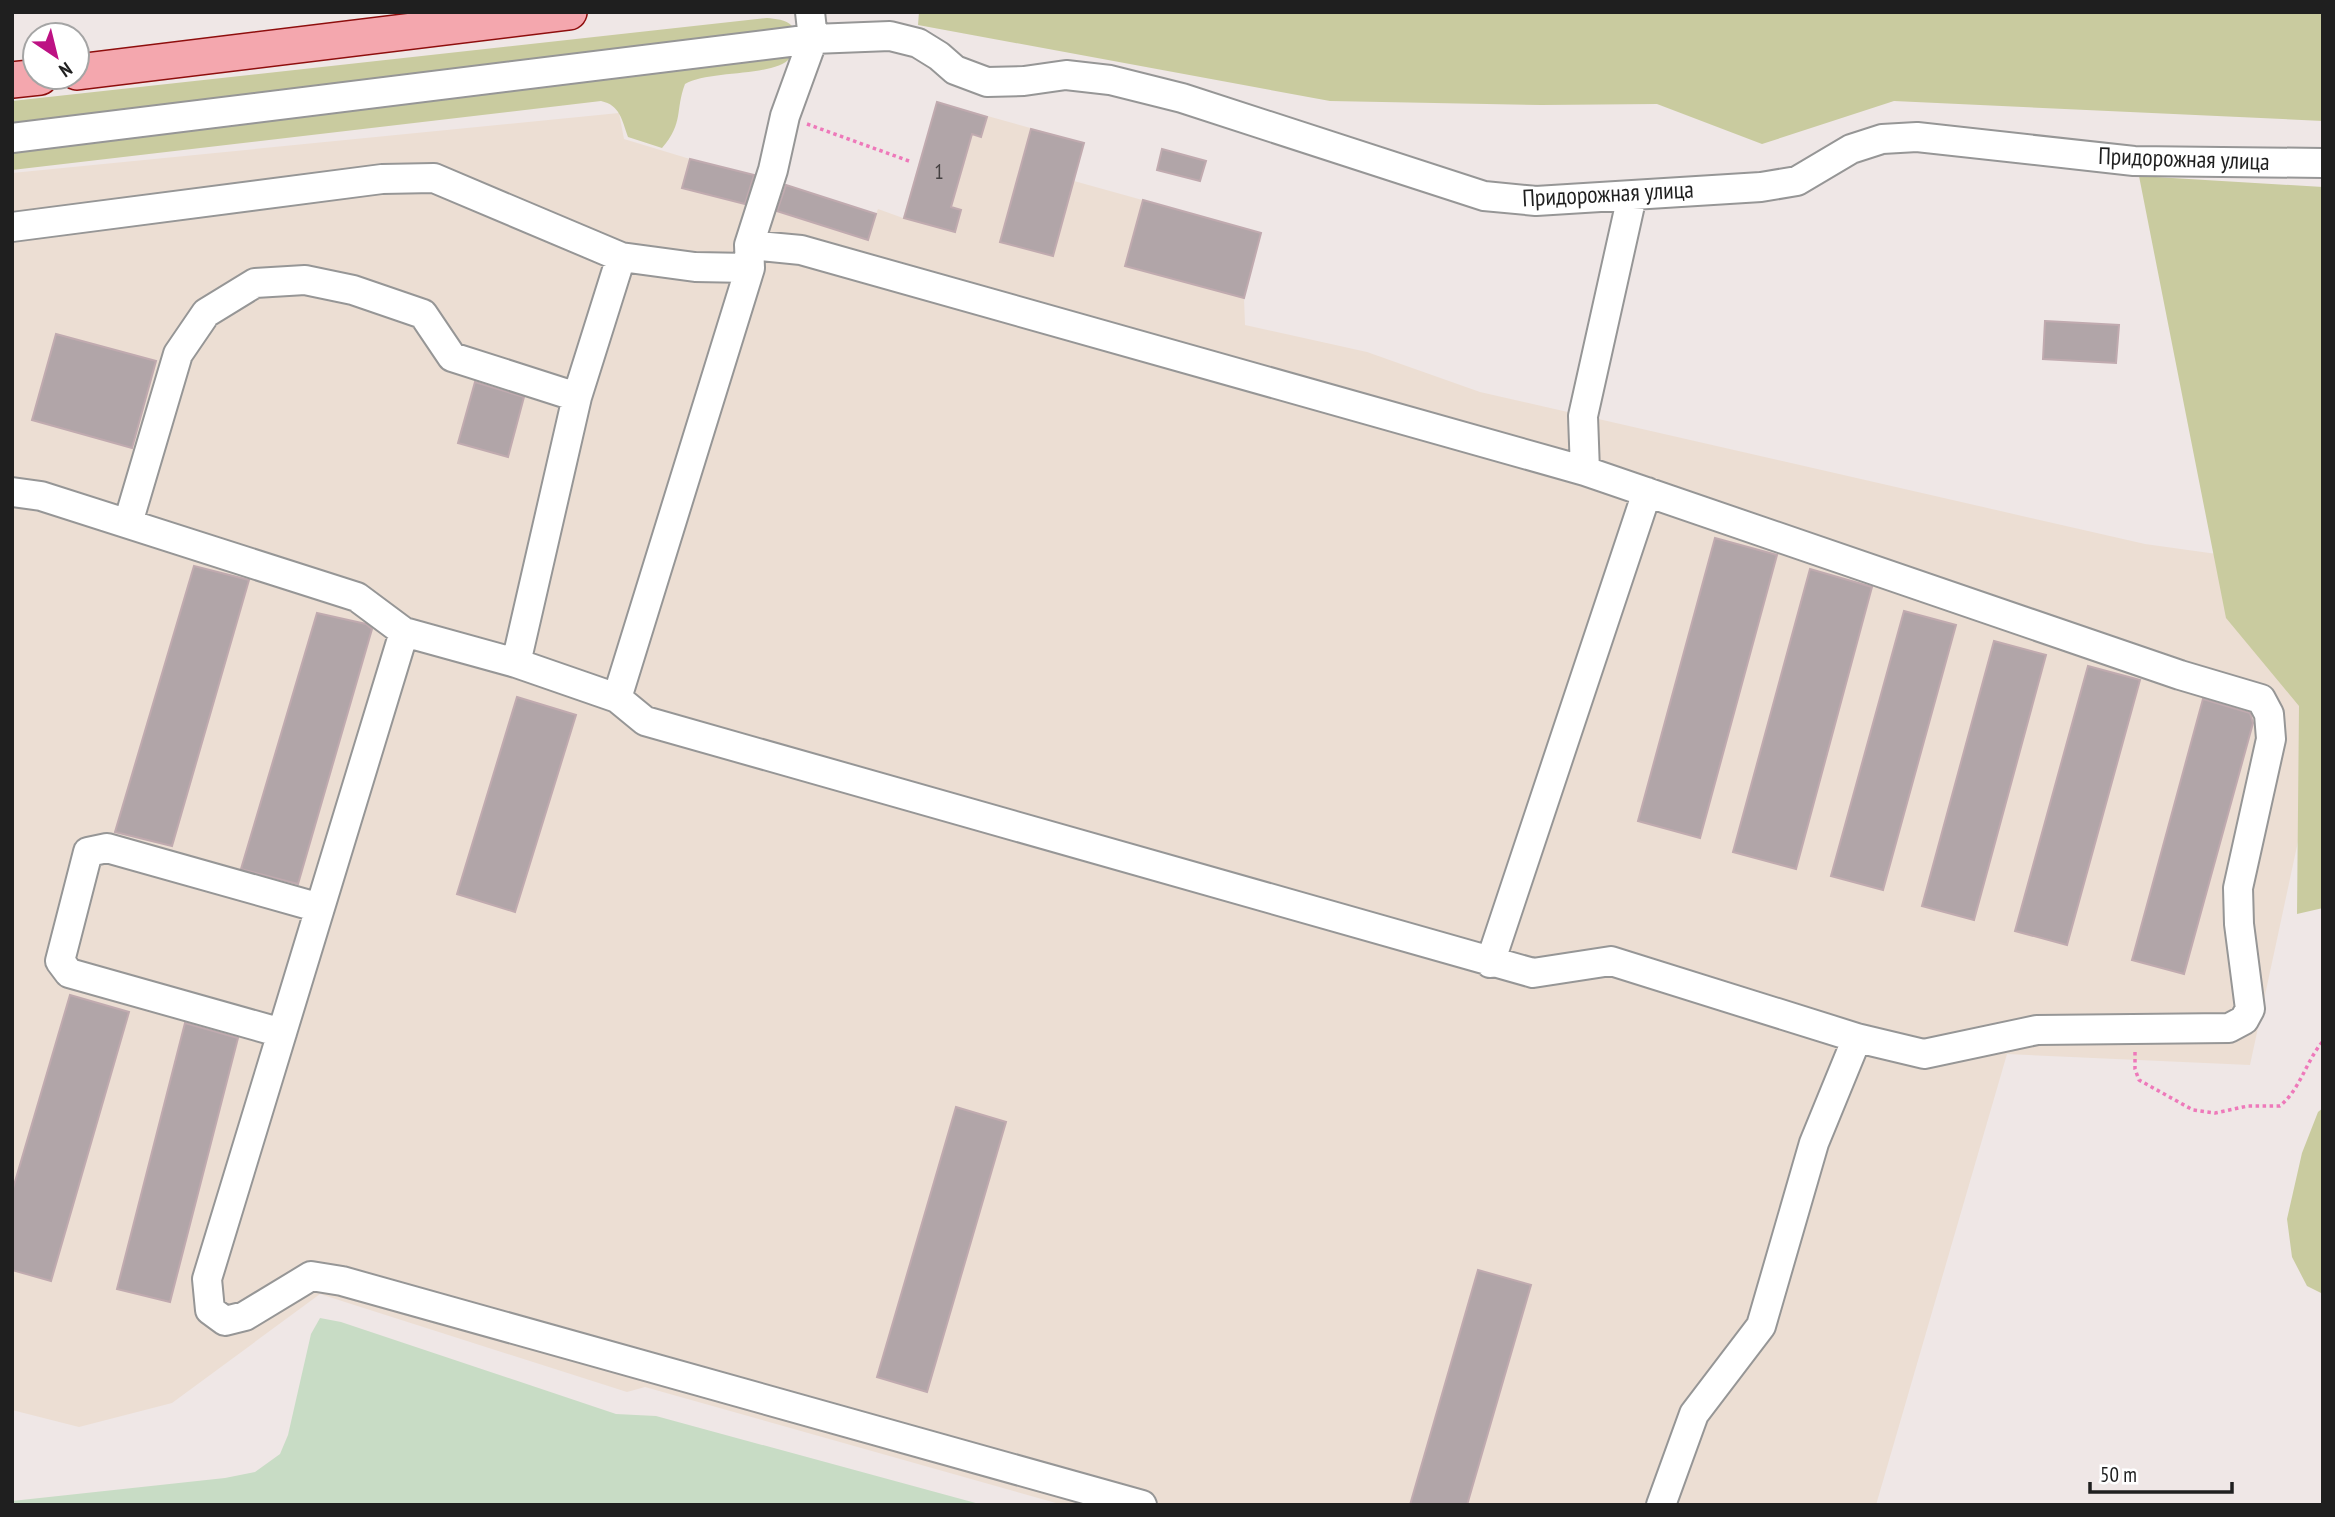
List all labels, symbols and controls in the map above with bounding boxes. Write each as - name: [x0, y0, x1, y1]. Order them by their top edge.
- north arrow: [21, 21, 91, 91]
- text: N: [55, 57, 77, 83]
- street label: Придорожная улица: [2098, 140, 2270, 177]
- house number: 1: [934, 158, 944, 185]
- street label: Придорожная улица: [1521, 174, 1694, 213]
- scale bar: [2090, 1450, 2232, 1494]
- text: 50 m: [2100, 1461, 2137, 1488]

